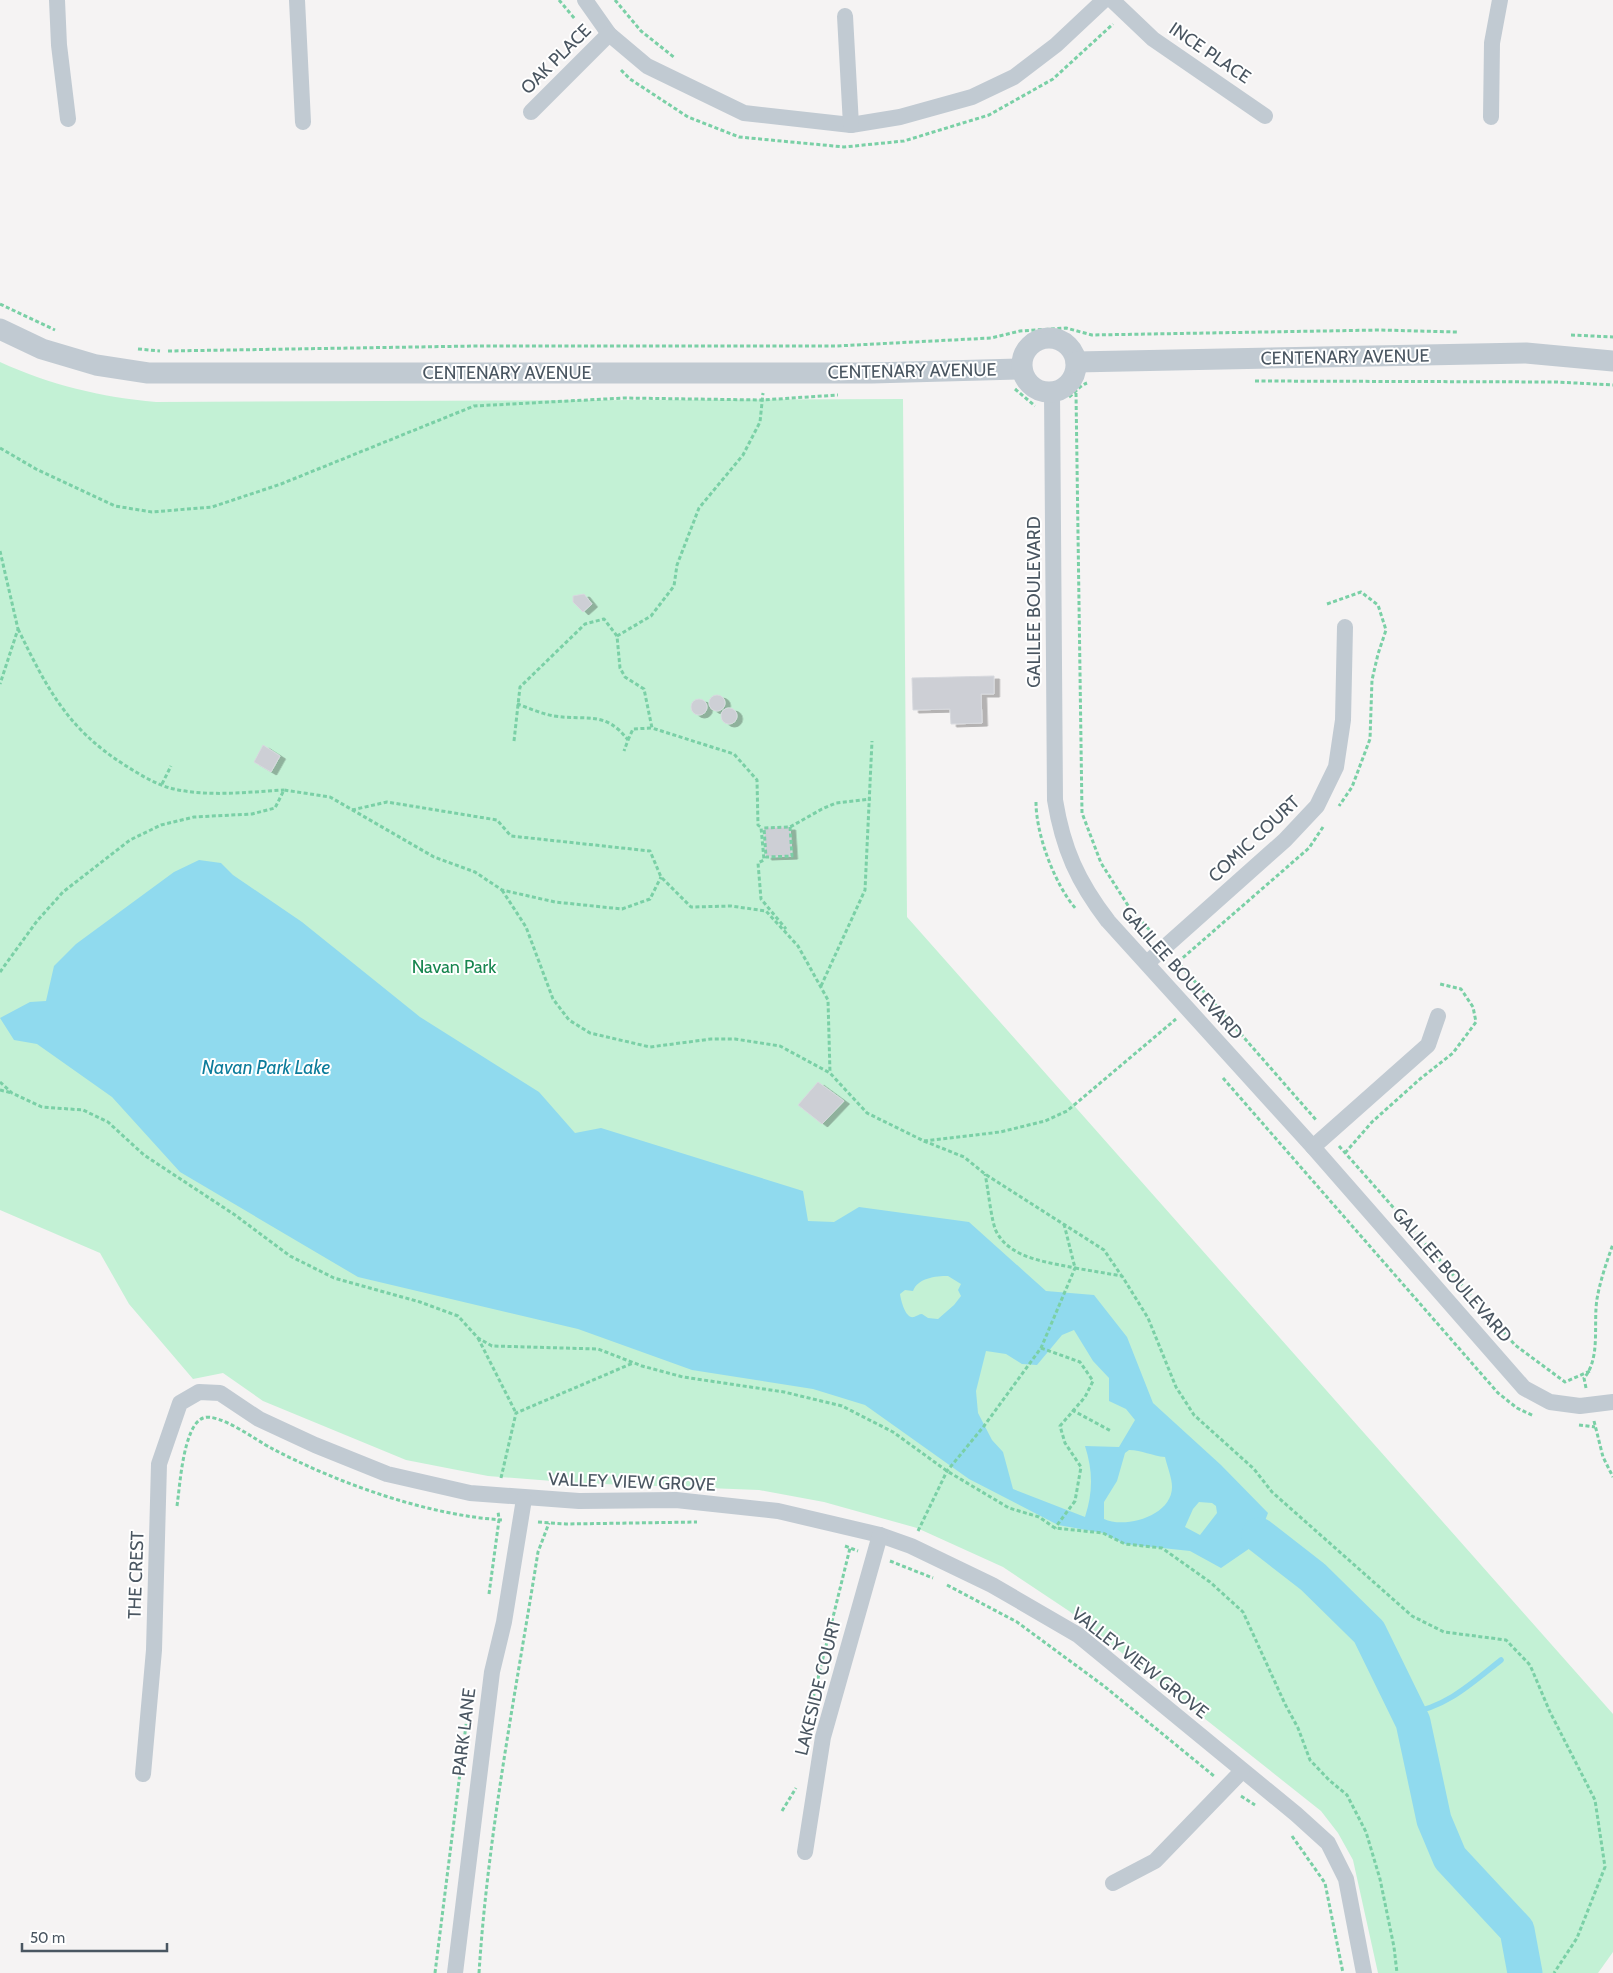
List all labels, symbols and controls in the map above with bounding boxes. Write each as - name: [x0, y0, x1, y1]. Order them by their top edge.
- street label: INCE PLACE: [1165, 18, 1255, 88]
- street label: OAK PLACE: [516, 19, 596, 99]
- street label: CENTENARY AVENUE: [1260, 345, 1430, 369]
- street label: CENTENARY AVENUE: [827, 359, 997, 383]
- street label: CENTENARY AVENUE: [423, 362, 591, 384]
- street label: GALILEE BOULEVARD: [1023, 516, 1045, 688]
- street label: COMIC COURT: [1204, 791, 1305, 887]
- street label: GALILEE BOULEVARD: [1116, 902, 1248, 1044]
- park label: Navan Park: [412, 956, 497, 978]
- water label: Navan Park Lake: [202, 1056, 330, 1079]
- street label: GALILEE BOULEVARD: [1387, 1203, 1517, 1347]
- street label: VALLEY VIEW GROVE: [548, 1468, 716, 1496]
- street label: THE CREST: [123, 1530, 149, 1620]
- street label: VALLEY VIEW GROVE: [1067, 1603, 1213, 1723]
- street label: LAKESIDE COURT: [790, 1616, 846, 1758]
- street label: PARK LANE: [448, 1687, 480, 1777]
- scale bar: [22, 1920, 168, 1952]
- text: 50 m: [30, 1929, 65, 1947]

